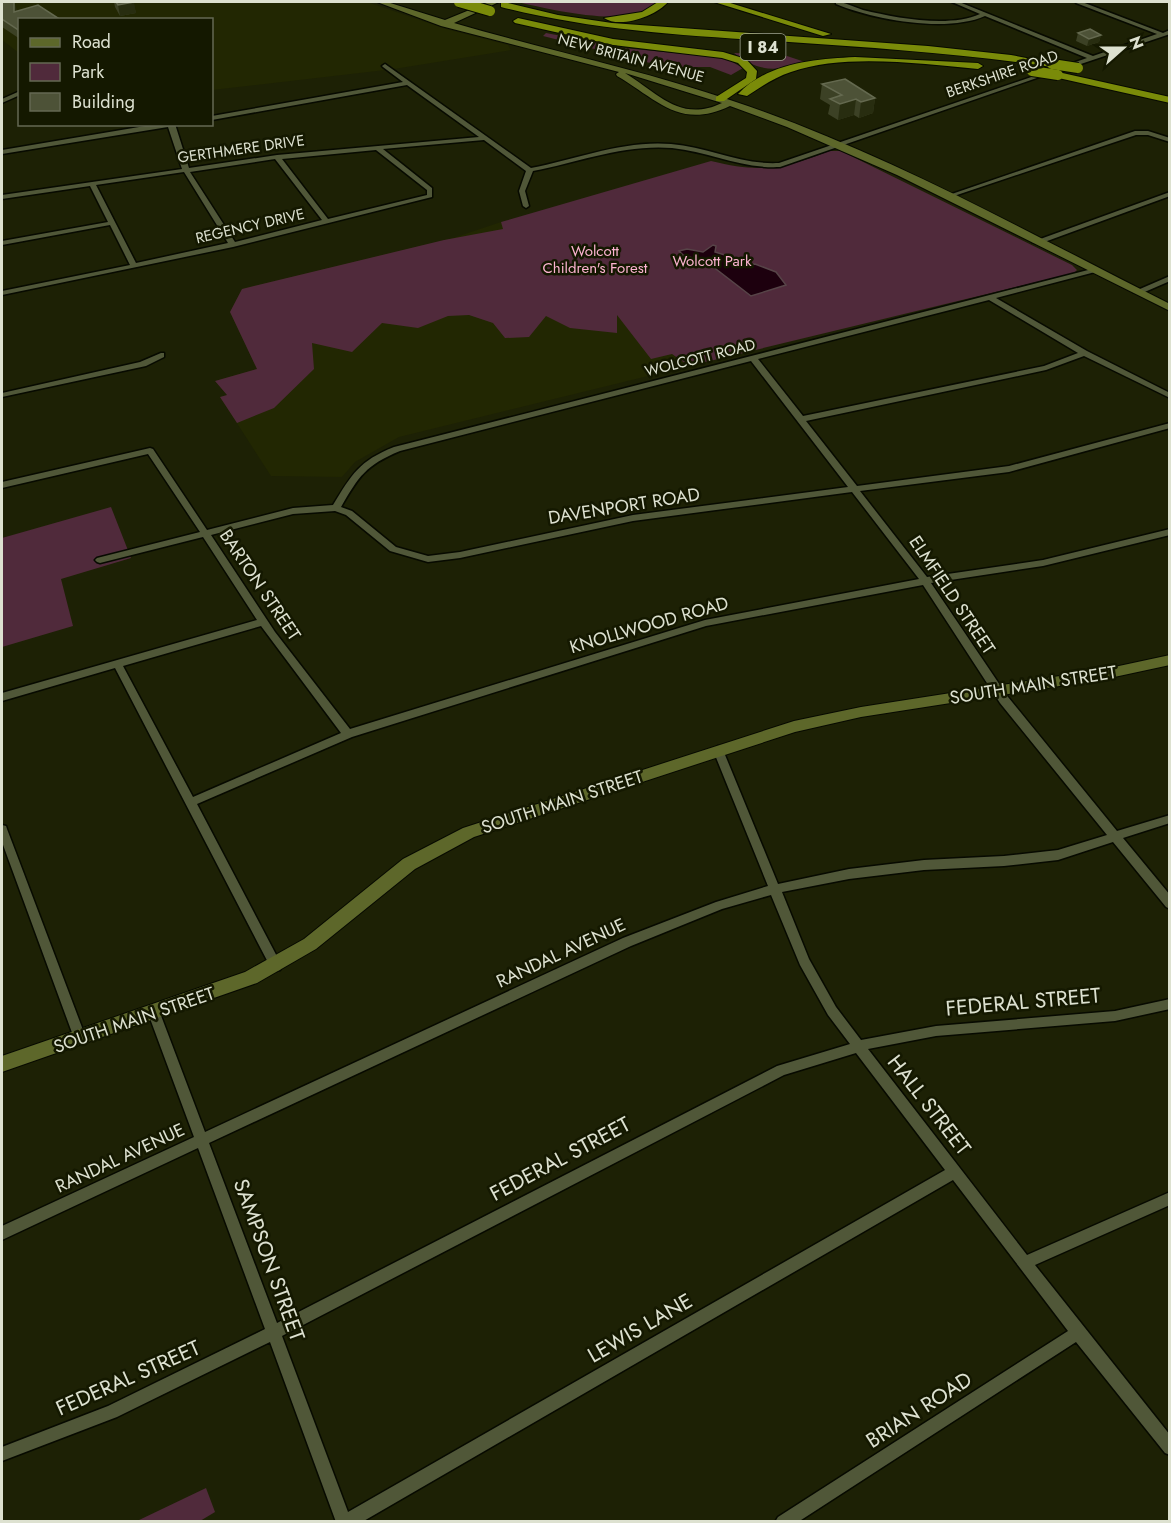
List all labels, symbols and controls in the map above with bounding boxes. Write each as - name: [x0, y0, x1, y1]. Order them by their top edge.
- legend: [18, 18, 213, 126]
- north arrow: [1093, 18, 1153, 78]
- street label: NEW BRITAIN AVENUE: [555, 28, 707, 88]
- text: Road: [72, 29, 111, 55]
- text: N: [1124, 33, 1150, 53]
- road number: I 84: [740, 34, 786, 60]
- street label: BERKSHIRE ROAD: [943, 45, 1061, 103]
- text: Park: [72, 59, 104, 85]
- text: Building: [72, 89, 135, 115]
- street label: GERTHMERE DRIVE: [176, 129, 306, 169]
- street label: REGENCY DRIVE: [193, 203, 307, 249]
- park label: Wolcott Children's Forest: [543, 240, 648, 279]
- park label: Wolcott Park: [672, 250, 752, 272]
- street label: WOLCOTT ROAD: [642, 334, 758, 382]
- street label: DAVENPORT ROAD: [546, 481, 702, 531]
- street label: BARTON STREET: [213, 524, 307, 646]
- street label: ELMFIELD STREET: [903, 530, 1002, 660]
- street label: KNOLLWOOD ROAD: [566, 590, 732, 660]
- street label: SOUTH MAIN STREET: [948, 659, 1119, 711]
- street label: SOUTH MAIN STREET: [478, 763, 647, 840]
- street label: RANDAL AVENUE: [492, 912, 630, 994]
- street label: SOUTH MAIN STREET: [50, 980, 219, 1060]
- street label: FEDERAL STREET: [944, 980, 1102, 1024]
- street label: HALL STREET: [880, 1048, 978, 1162]
- street label: FEDERAL STREET: [484, 1109, 636, 1209]
- street label: RANDAL AVENUE: [51, 1117, 189, 1199]
- street label: SAMPSON STREET: [226, 1175, 312, 1345]
- street label: LEWIS LANE: [582, 1286, 698, 1370]
- street label: FEDERAL STREET: [51, 1333, 205, 1423]
- street label: BRIAN ROAD: [860, 1364, 978, 1456]

